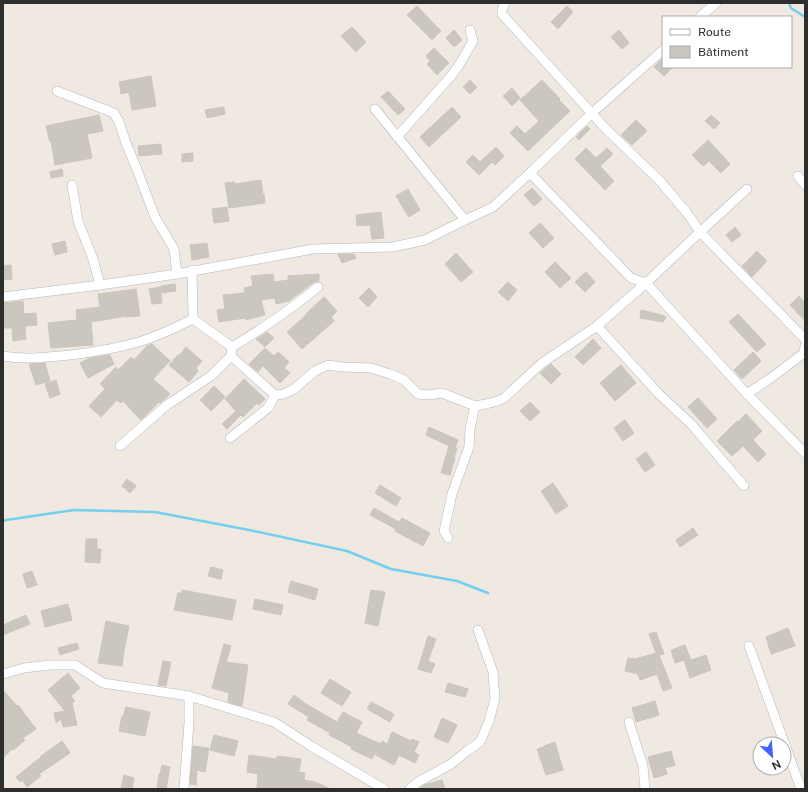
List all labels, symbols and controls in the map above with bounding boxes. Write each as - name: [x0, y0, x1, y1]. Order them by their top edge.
- legend: [662, 16, 792, 68]
- text: Route: [698, 25, 731, 39]
- text: Bâtiment: [698, 45, 749, 59]
- north arrow: [752, 736, 792, 776]
- text: N: [770, 758, 783, 772]

